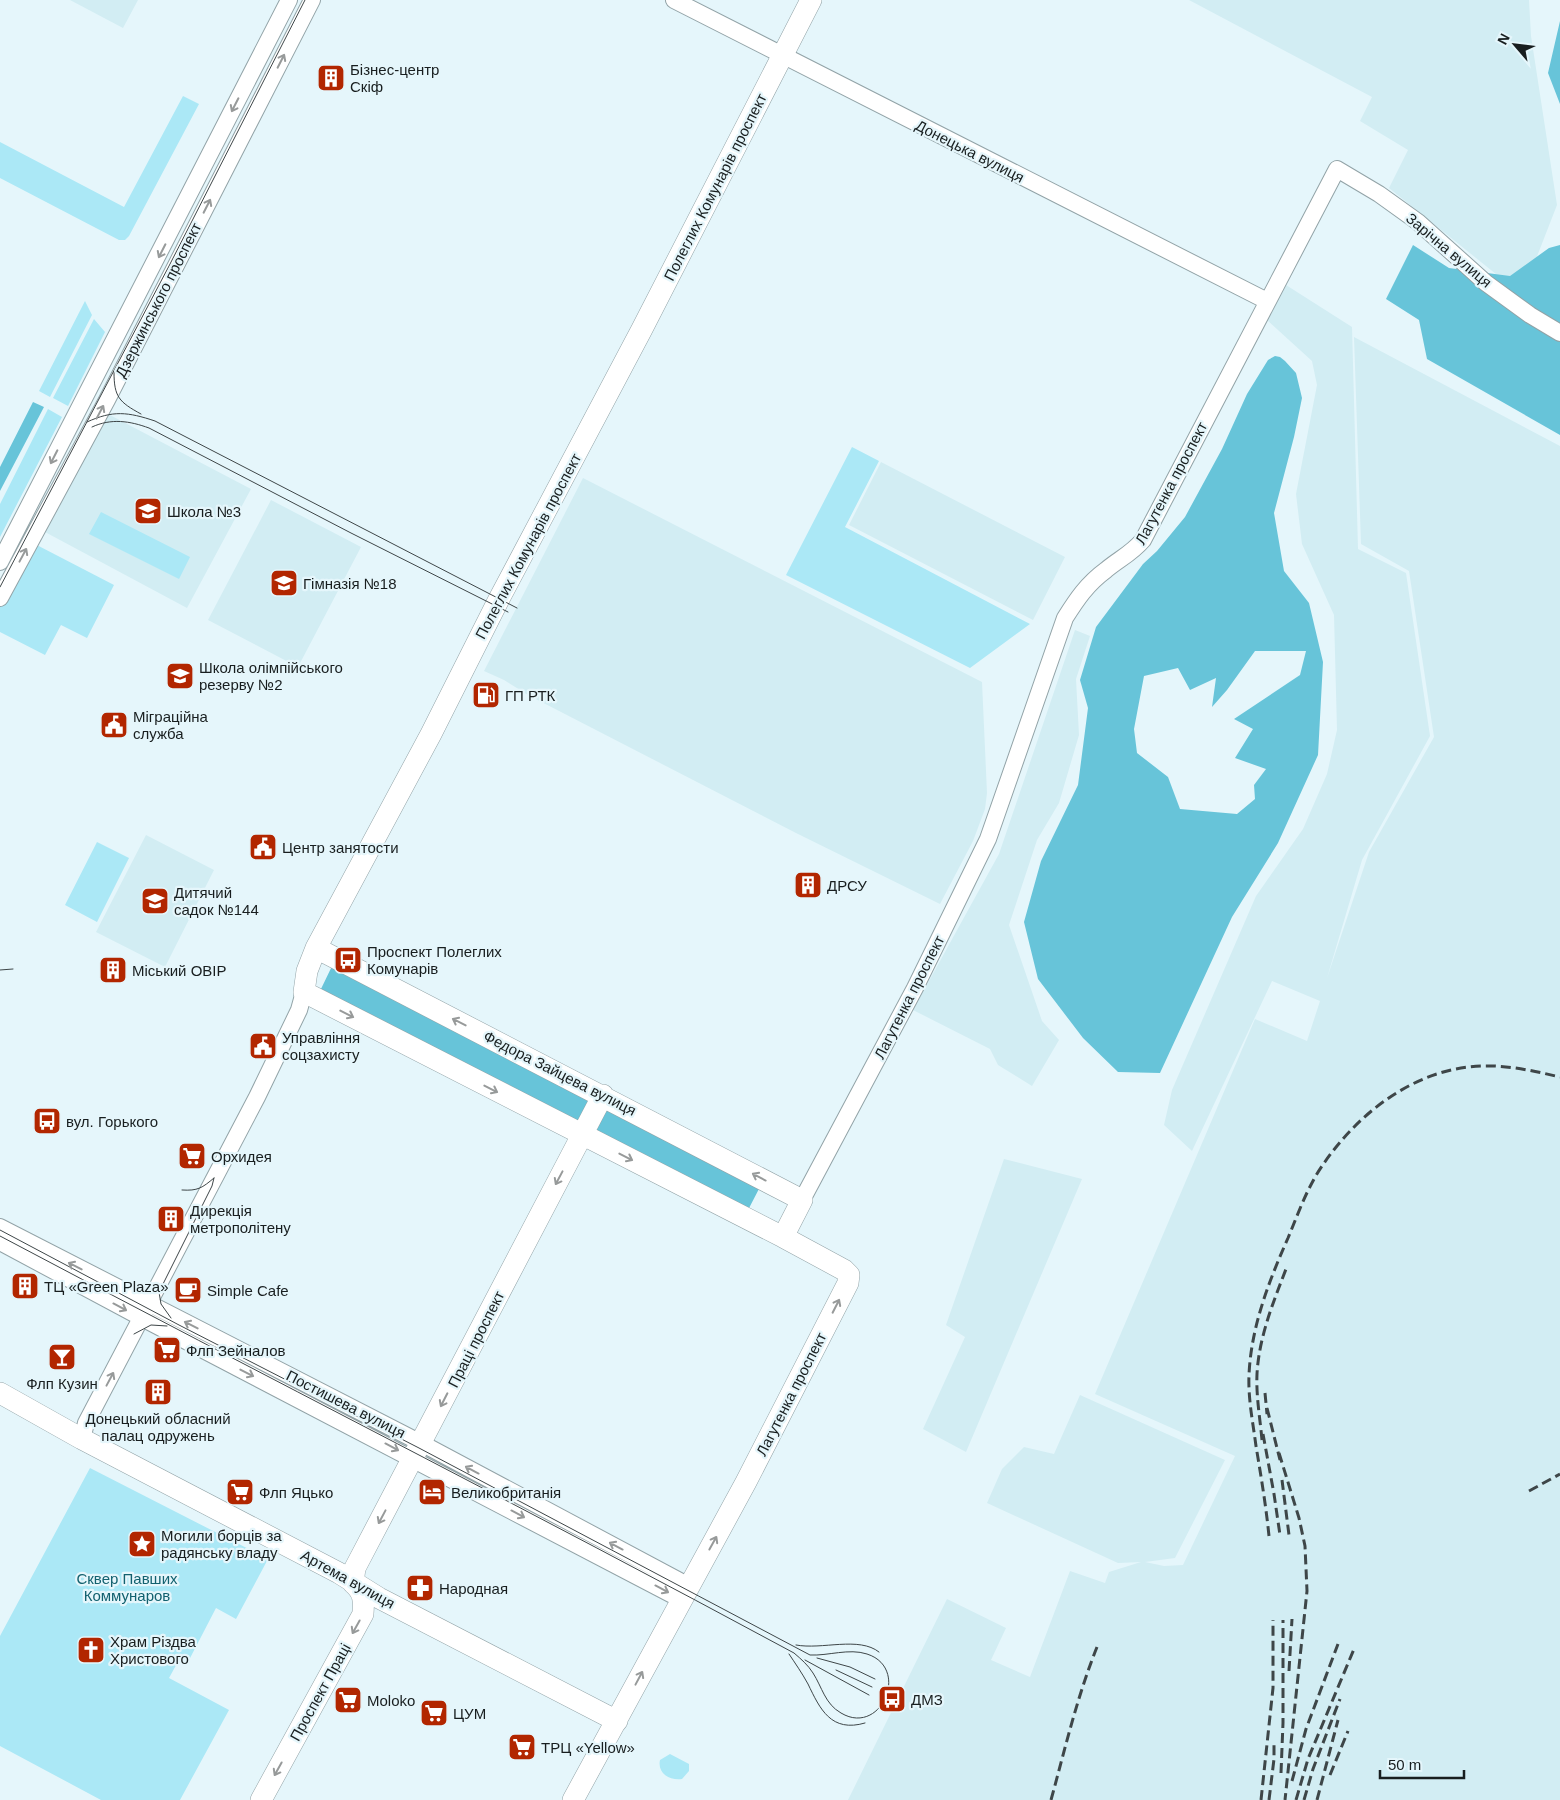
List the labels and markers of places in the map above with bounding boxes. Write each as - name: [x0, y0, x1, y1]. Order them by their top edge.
- place label: Бізнес-центр Скіф: [350, 61, 439, 95]
- building icon: Бізнес-центр Скіф: [316, 63, 346, 93]
- school or university icon: Школа №3: [133, 496, 163, 526]
- place label: Школа №3: [167, 503, 241, 520]
- school or university icon: Гімназія №18: [269, 568, 299, 598]
- place label: Гімназія №18: [303, 575, 397, 592]
- place label: Школа олімпійського резерву №2: [199, 659, 343, 693]
- school or university icon: Школа олімпійського резерву №2: [165, 661, 195, 691]
- fuel station icon: ГП РТК: [471, 680, 501, 710]
- place label: ГП РТК: [505, 687, 556, 704]
- place label: Міграційна служба: [133, 708, 209, 742]
- public building icon: Міграційна служба: [99, 710, 129, 740]
- public building icon: Центр занятости: [248, 832, 278, 862]
- place label: Центр занятости: [282, 839, 399, 856]
- building icon: ДРСУ: [793, 870, 823, 900]
- place label: ДРСУ: [827, 877, 867, 894]
- place label: Дитячий садок №144: [174, 884, 259, 918]
- school or university icon: Дитячий садок №144: [140, 886, 170, 916]
- place label: Проспект Полеглих Комунарів: [367, 943, 502, 977]
- bus stop icon: Проспект Полеглих Комунарів: [333, 945, 363, 975]
- building icon: Міський ОВІР: [98, 955, 128, 985]
- place label: Міський ОВІР: [132, 962, 226, 979]
- place label: Управління соцзахисту: [282, 1029, 360, 1063]
- public building icon: Управління соцзахисту: [248, 1031, 278, 1061]
- bus stop icon: вул. Горького: [32, 1106, 62, 1136]
- place label: вул. Горького: [66, 1113, 158, 1130]
- supermarket icon: Орхидея: [177, 1141, 207, 1171]
- place label: Орхидея: [211, 1148, 272, 1165]
- place label: Дирекція метрополітену: [190, 1202, 291, 1236]
- building icon: Дирекція метрополітену: [156, 1204, 186, 1234]
- building icon: ТЦ «Green Plaza»: [10, 1271, 40, 1301]
- cafe icon: Simple Cafe: [173, 1275, 203, 1305]
- place label: ТЦ «Green Plaza»: [44, 1278, 169, 1295]
- place label: Simple Cafe: [207, 1282, 289, 1299]
- supermarket icon: Флп Зейналов: [152, 1335, 182, 1365]
- bar icon: Флп Кузин: [47, 1342, 77, 1372]
- place label: Флп Зейналов: [186, 1342, 286, 1359]
- place label: Флп Кузин: [26, 1375, 98, 1392]
- building icon: Донецький обласний палац одружень: [143, 1377, 173, 1407]
- place label: Донецький обласний палац одружень: [85, 1410, 231, 1444]
- supermarket icon: Флп Яцько: [225, 1477, 255, 1507]
- hotel icon: Великобританія: [417, 1477, 447, 1507]
- place label: Флп Яцько: [259, 1484, 333, 1501]
- place label: Великобританія: [451, 1484, 561, 1501]
- place label: Могили борців за радянську владу: [161, 1527, 282, 1561]
- place icon: Могили борців за радянську владу: [127, 1529, 157, 1559]
- pharmacy icon: Народная: [405, 1573, 435, 1603]
- place label: Народная: [439, 1580, 508, 1597]
- place label: Храм Різдва Христового: [110, 1633, 197, 1667]
- church icon: Храм Різдва Христового: [76, 1635, 106, 1665]
- bus stop icon: ДМЗ: [877, 1684, 907, 1714]
- supermarket icon: Moloko: [333, 1685, 363, 1715]
- place label: ДМЗ: [911, 1691, 943, 1708]
- place label: Moloko: [367, 1692, 415, 1709]
- supermarket icon: ЦУМ: [419, 1698, 449, 1728]
- place label: ЦУМ: [453, 1705, 486, 1722]
- supermarket icon: ТРЦ «Yellow»: [507, 1732, 537, 1762]
- place label: ТРЦ «Yellow»: [541, 1739, 635, 1756]

